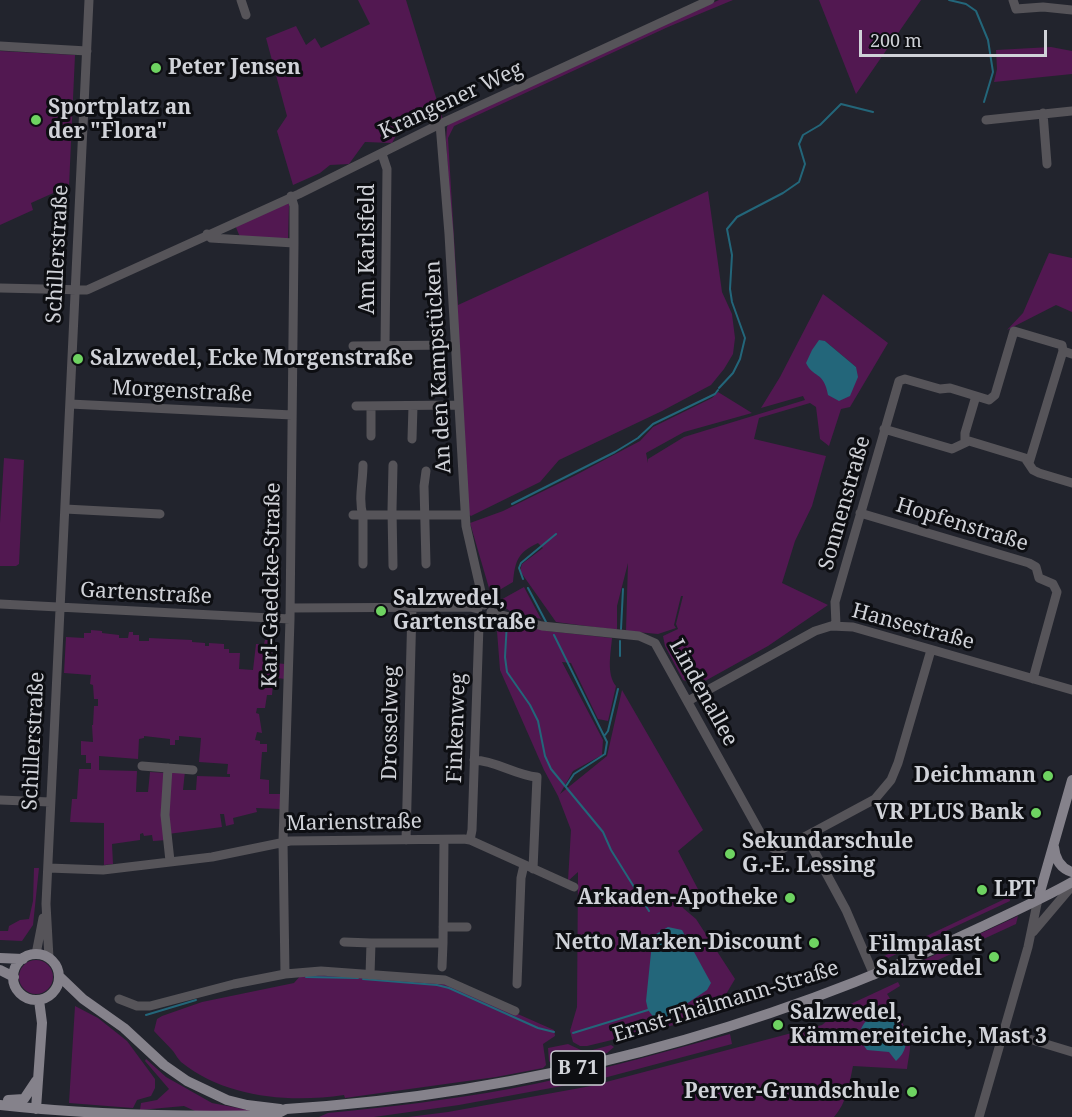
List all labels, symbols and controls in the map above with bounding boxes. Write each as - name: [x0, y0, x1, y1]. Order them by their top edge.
- scale bar: [862, 18, 1050, 56]
- text: 200 m: [870, 28, 922, 52]
- place label: Peter Jensen: [168, 55, 301, 81]
- street label: Krangener Weg: [375, 57, 527, 145]
- marker: Peter Jensen: [149, 61, 163, 75]
- place label: Sportplatz an der "Flora": [48, 95, 191, 145]
- marker: Sportplatz an der "Flora": [29, 113, 43, 127]
- street label: Schillerstraße: [42, 184, 74, 324]
- street label: Am Karlsfeld: [355, 184, 381, 314]
- street label: An den Kampstücken: [421, 260, 457, 474]
- place label: Salzwedel, Ecke Morgenstraße: [90, 346, 413, 372]
- marker: Salzwedel, Ecke Morgenstraße: [71, 352, 85, 366]
- street label: Morgenstraße: [111, 376, 253, 408]
- street label: Sonnenstraße: [814, 433, 876, 573]
- street label: Karl-Gaedcke-Straße: [258, 482, 286, 688]
- street label: Hopfenstraße: [893, 493, 1031, 557]
- street label: Gartenstraße: [80, 578, 212, 610]
- place label: Salzwedel, Gartenstraße: [393, 586, 536, 636]
- street label: Hansestraße: [849, 599, 977, 655]
- marker: Salzwedel, Gartenstraße: [374, 604, 388, 618]
- street label: Lindenallee: [663, 635, 743, 751]
- street label: Drosselweg: [377, 665, 405, 781]
- street label: Schillerstraße: [18, 671, 50, 811]
- street label: Finkenweg: [442, 673, 472, 783]
- place label: Deichmann: [914, 763, 1036, 789]
- marker: Deichmann: [1041, 769, 1055, 783]
- place label: VR PLUS Bank: [874, 800, 1024, 826]
- marker: VR PLUS Bank: [1029, 806, 1043, 820]
- street label: Marienstraße: [286, 809, 422, 837]
- place label: Sekundarschule G.-E. Lessing: [742, 829, 913, 879]
- marker: Sekundarschule G.-E. Lessing: [723, 847, 737, 861]
- place label: LPT: [994, 877, 1035, 903]
- marker: LPT: [975, 883, 989, 897]
- place label: Arkaden-Apotheke: [577, 885, 778, 911]
- marker: Arkaden-Apotheke: [783, 891, 797, 905]
- place label: Netto Marken-Discount: [555, 930, 802, 956]
- place label: Filmpalast Salzwedel: [869, 932, 982, 982]
- marker: Netto Marken-Discount: [807, 936, 821, 950]
- marker: Filmpalast Salzwedel: [987, 950, 1001, 964]
- street label: Ernst-Thälmann-Straße: [610, 956, 842, 1048]
- place label: Salzwedel, Kämmereiteiche, Mast 3: [790, 1000, 1047, 1050]
- marker: Salzwedel, Kämmereiteiche, Mast 3: [771, 1018, 785, 1032]
- road number: B 71: [551, 1051, 605, 1085]
- place label: Perver-Grundschule: [684, 1079, 900, 1105]
- marker: Perver-Grundschule: [905, 1085, 919, 1099]

